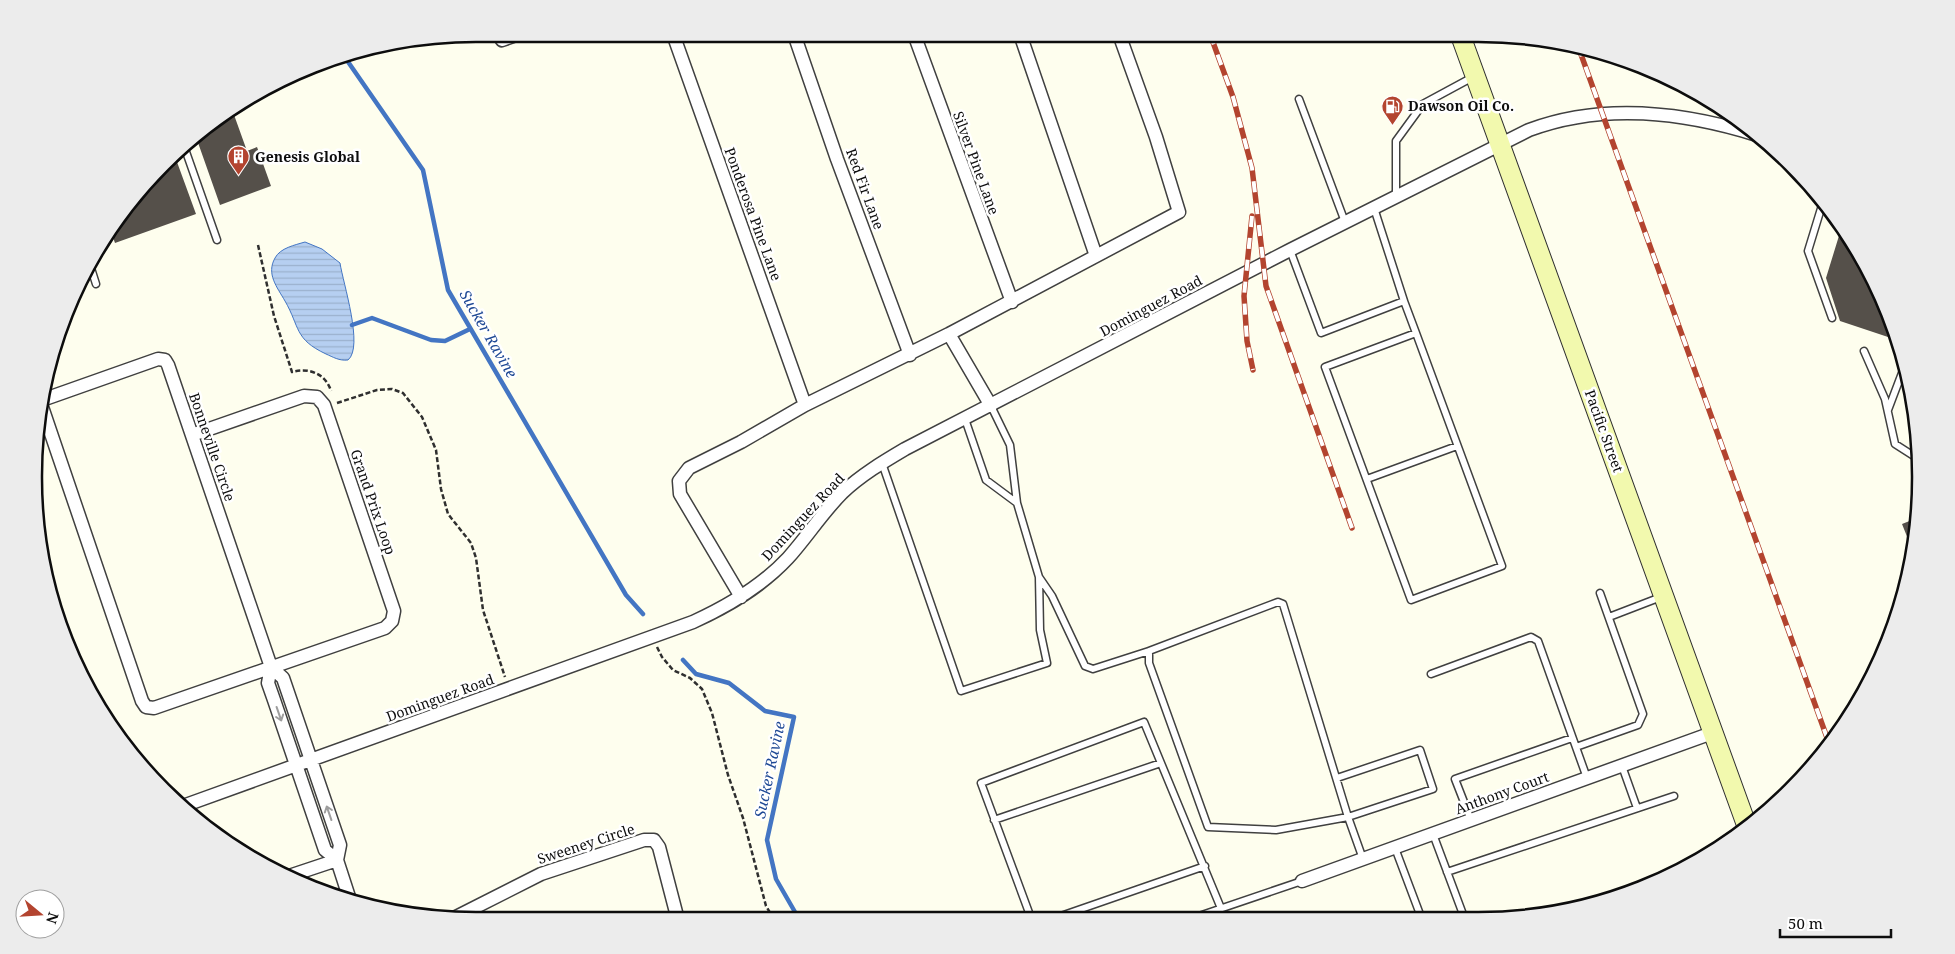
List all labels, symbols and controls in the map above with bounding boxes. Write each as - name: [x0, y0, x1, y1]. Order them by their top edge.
- fuel station icon: Dawson Oil Co.: [1380, 94, 1404, 125]
- place label: Dawson Oil Co.: [1408, 96, 1514, 115]
- street label: Silver Pine Lane: [949, 109, 1004, 217]
- building icon: Genesis Global: [227, 145, 251, 176]
- street label: Ponderosa Pine Lane: [721, 145, 786, 283]
- street label: Red Fir Lane: [842, 146, 889, 232]
- place label: Genesis Global: [255, 147, 360, 166]
- street label: Dominguez Road: [1096, 270, 1206, 341]
- water label: Sucker Ravine: [456, 286, 522, 382]
- street label: Pacific Street: [1581, 387, 1628, 475]
- street label: Bonneville Circle: [185, 390, 240, 504]
- street label: Grand Prix Loop: [347, 447, 400, 557]
- street label: Dominguez Road: [757, 468, 849, 565]
- street label: Dominguez Road: [383, 669, 497, 726]
- one-way arrow: [275, 706, 284, 721]
- water label: Sucker Ravine: [749, 719, 789, 820]
- street label: Anthony Court: [1452, 767, 1551, 818]
- one-way arrow: [324, 806, 334, 822]
- street label: Sweeney Circle: [535, 819, 637, 868]
- north arrow: [15, 889, 65, 939]
- scale bar: [1780, 906, 1891, 938]
- text: N: [42, 910, 64, 926]
- text: 50 m: [1788, 913, 1823, 933]

